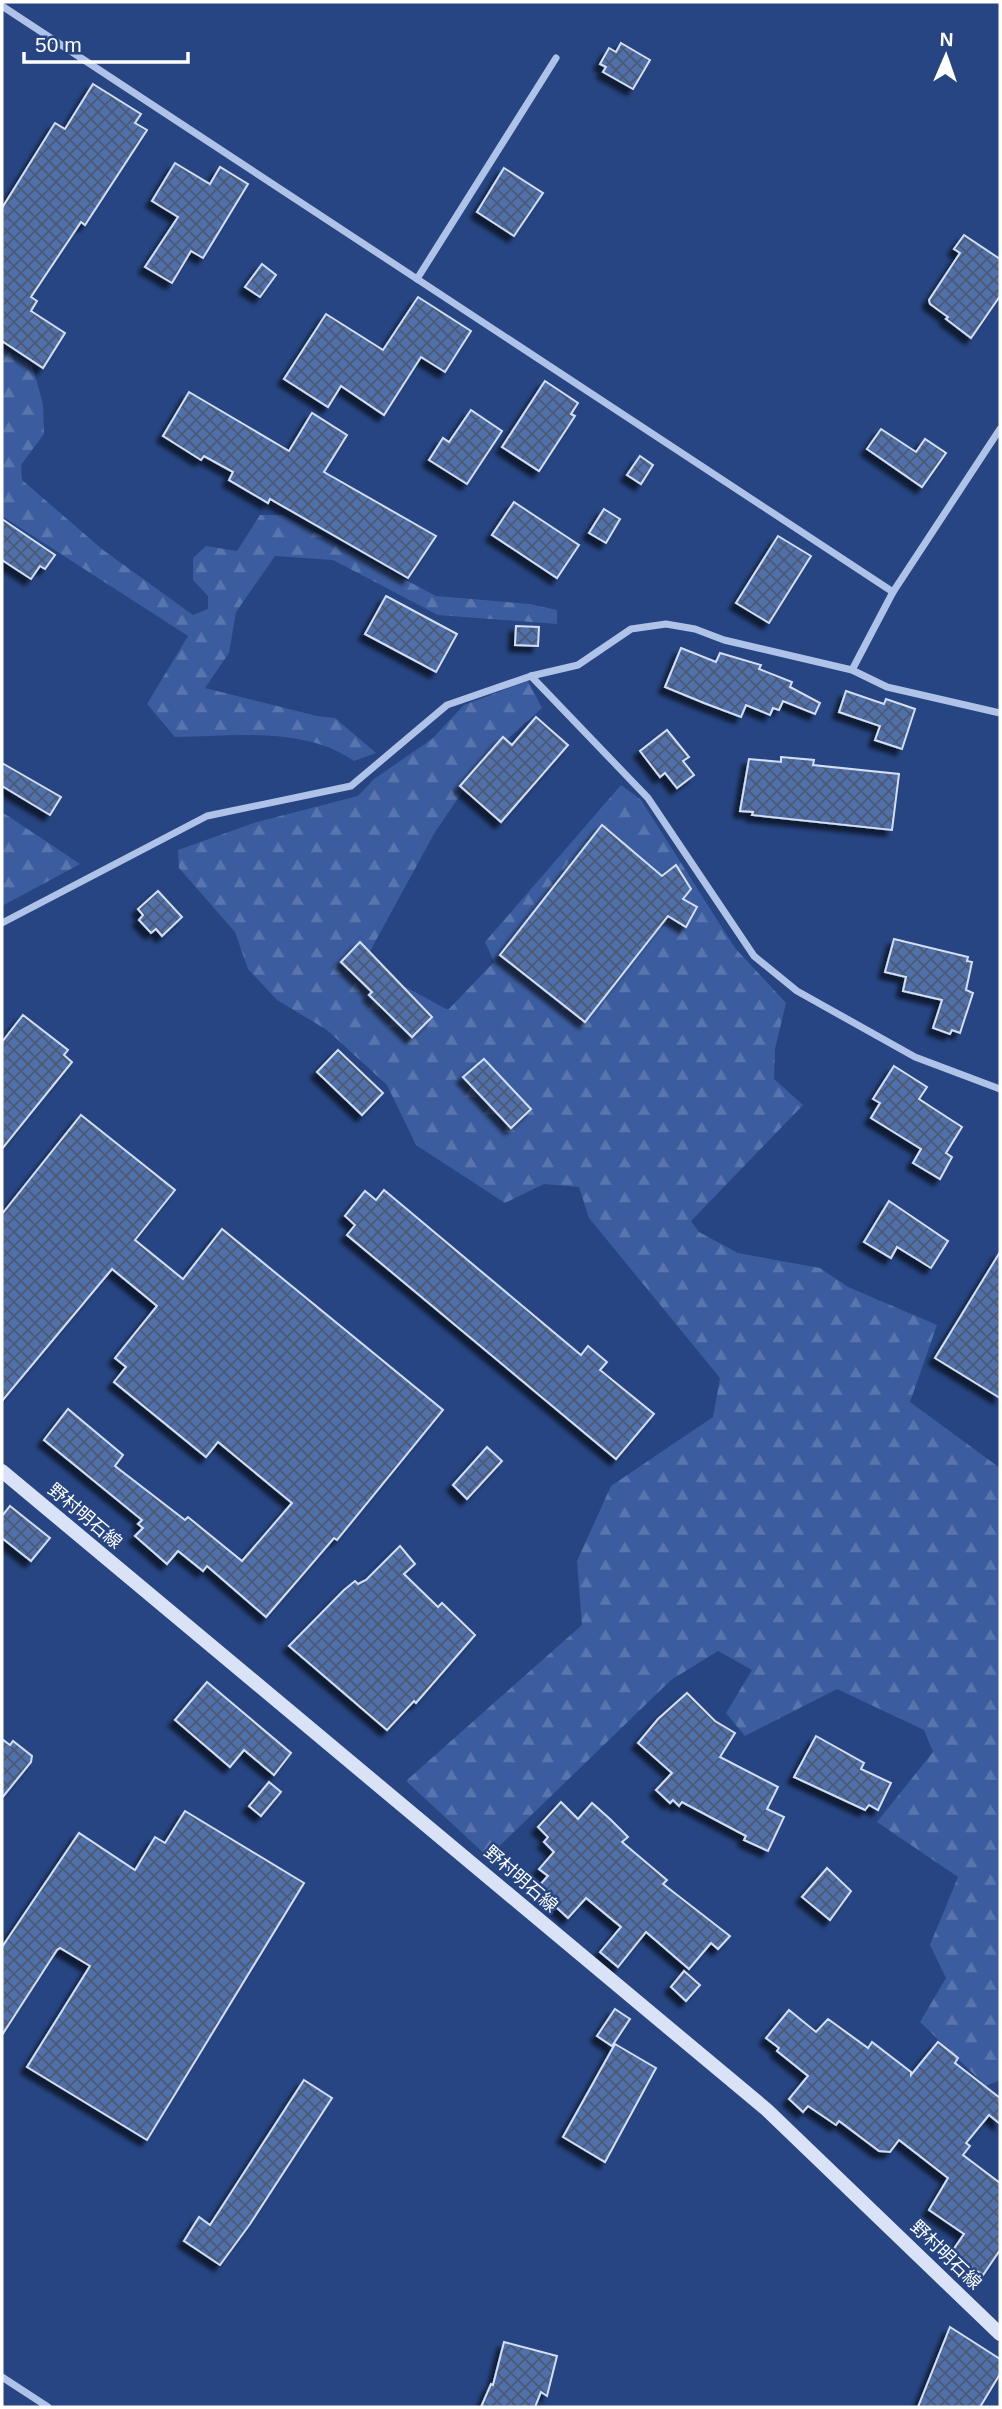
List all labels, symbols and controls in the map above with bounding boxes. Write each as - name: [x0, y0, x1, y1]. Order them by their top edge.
- scale bar: [24, 21, 189, 65]
- north arrow: [911, 21, 981, 91]
- text: N: [939, 29, 954, 50]
- text: 50 m: [35, 33, 82, 56]
- street label: 野村明石線: [44, 1479, 126, 1553]
- street label: 野村明石線: [480, 1842, 562, 1916]
- street label: 野村明石線: [907, 2217, 985, 2293]

